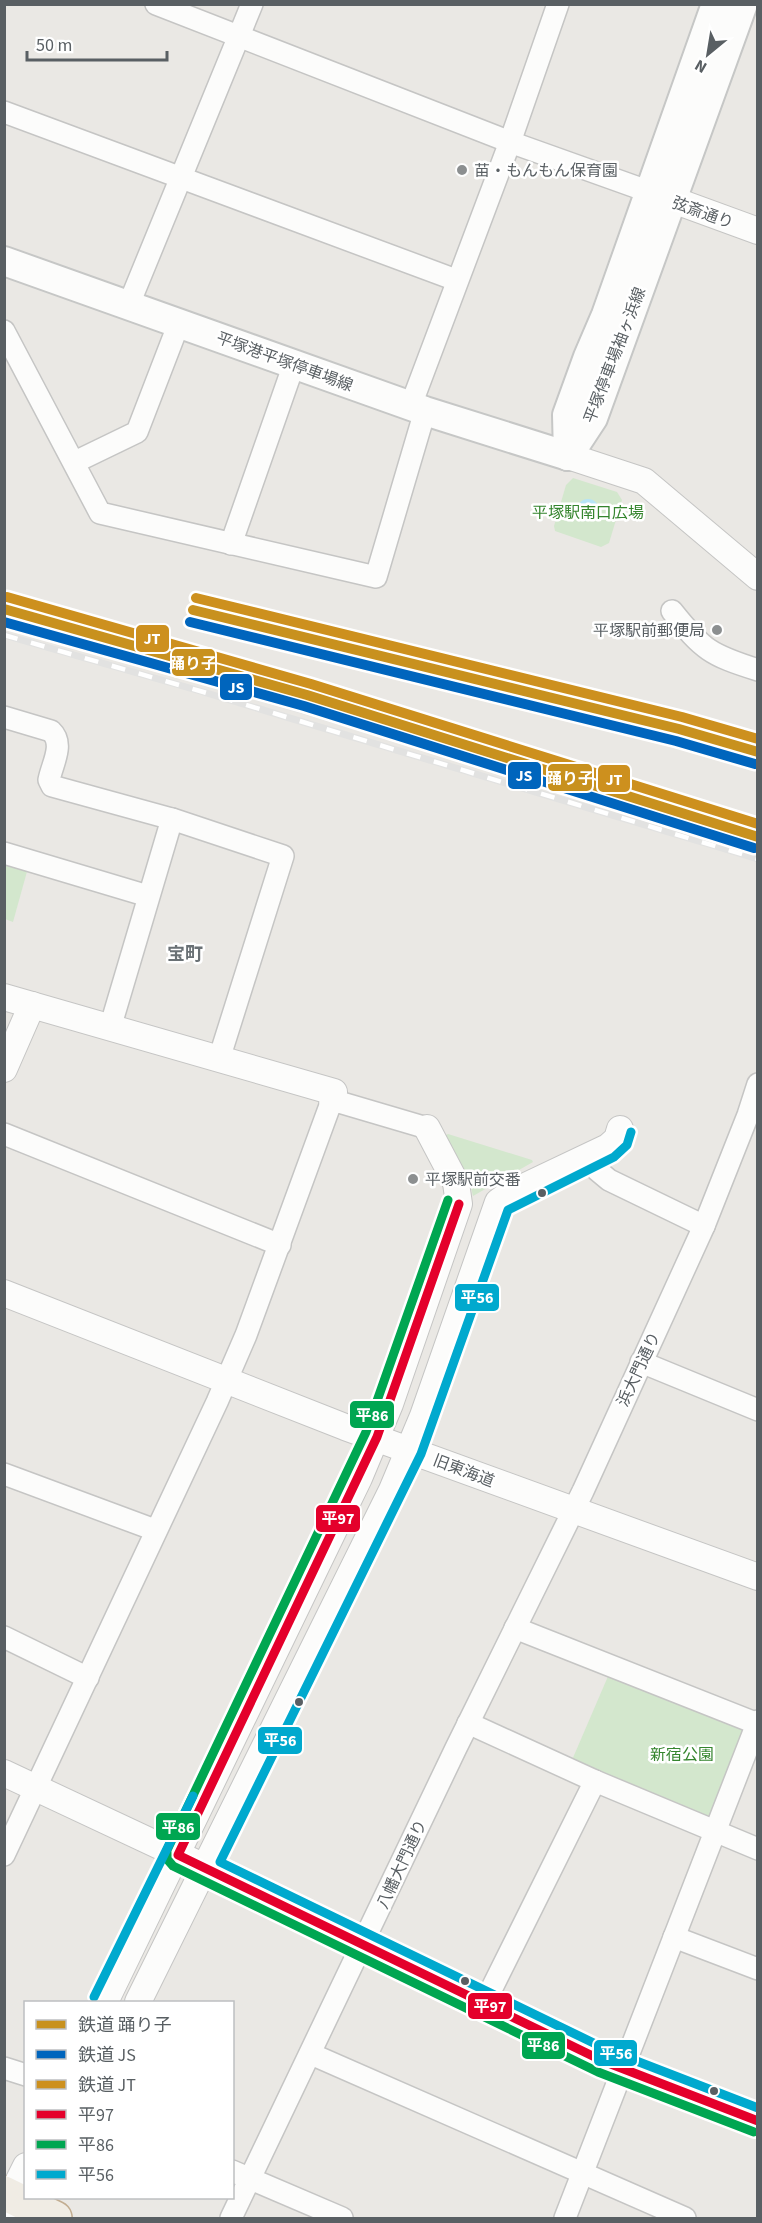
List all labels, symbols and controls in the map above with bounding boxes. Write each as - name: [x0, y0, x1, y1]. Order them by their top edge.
- scale bar: [27, 24, 166, 62]
- north arrow: [678, 24, 738, 84]
- text: 50 m: [36, 33, 72, 58]
- text: N: [691, 54, 711, 78]
- place label: 苗・もんもん保育園: [474, 160, 618, 182]
- marker: 苗・もんもん保育園: [455, 163, 469, 177]
- street label: 弦斎通り: [669, 192, 736, 234]
- street label: 平塚停車場袖ヶ浜線: [579, 284, 651, 427]
- street label: 平塚港平塚停車場線: [213, 327, 356, 397]
- park label: 平塚駅南口広場: [532, 502, 644, 524]
- place label: 平塚駅前郵便局: [593, 620, 705, 642]
- marker: 平塚駅前郵便局: [710, 623, 724, 637]
- line badge: JT: [135, 624, 170, 653]
- text: JT: [143, 628, 161, 650]
- line badge: 踊り子: [171, 648, 216, 677]
- text: 踊り子: [169, 653, 217, 675]
- line badge: JS: [219, 673, 253, 701]
- text: JS: [227, 677, 245, 699]
- line badge: JS: [507, 761, 542, 790]
- line badge: 踊り子: [547, 763, 593, 792]
- line badge: JT: [597, 764, 631, 793]
- text: JS: [515, 765, 533, 787]
- text: 踊り子: [546, 768, 594, 790]
- text: JT: [605, 769, 623, 791]
- district label: 宝町: [167, 942, 203, 967]
- place label: 平塚駅前交番: [425, 1169, 521, 1191]
- marker: 平塚駅前交番: [406, 1172, 420, 1186]
- unlabelled marker: [536, 1187, 548, 1199]
- line badge: 平56: [454, 1283, 500, 1312]
- text: 平56: [461, 1287, 493, 1309]
- street label: 浜大門通り: [612, 1329, 666, 1410]
- line badge: 平86: [349, 1400, 395, 1429]
- text: 平86: [356, 1405, 388, 1427]
- street label: 旧東海道: [430, 1449, 497, 1493]
- line badge: 平97: [315, 1504, 361, 1533]
- text: 平97: [322, 1508, 354, 1530]
- unlabelled marker: [293, 1696, 305, 1708]
- line badge: 平56: [257, 1726, 303, 1755]
- text: 平56: [264, 1730, 296, 1752]
- park label: 新宿公園: [650, 1744, 714, 1766]
- line badge: 平86: [155, 1812, 201, 1841]
- street label: 八幡大門通り: [372, 1816, 432, 1913]
- text: 平86: [162, 1817, 194, 1839]
- unlabelled marker: [459, 1975, 471, 1987]
- line badge: 平97: [467, 1992, 513, 2020]
- text: 平97: [474, 1996, 506, 2018]
- legend: [24, 2001, 234, 2199]
- text: 鉄道 踊り子: [78, 2013, 172, 2038]
- line badge: 平86: [521, 2031, 566, 2060]
- text: 平86: [527, 2035, 559, 2057]
- line badge: 平56: [593, 2039, 638, 2067]
- text: 鉄道 JS: [78, 2043, 136, 2068]
- text: 平56: [600, 2043, 632, 2065]
- text: 鉄道 JT: [78, 2073, 136, 2098]
- unlabelled marker: [708, 2085, 720, 2097]
- text: 平97: [78, 2103, 114, 2128]
- text: 平86: [78, 2133, 114, 2158]
- text: 平56: [78, 2163, 114, 2188]

